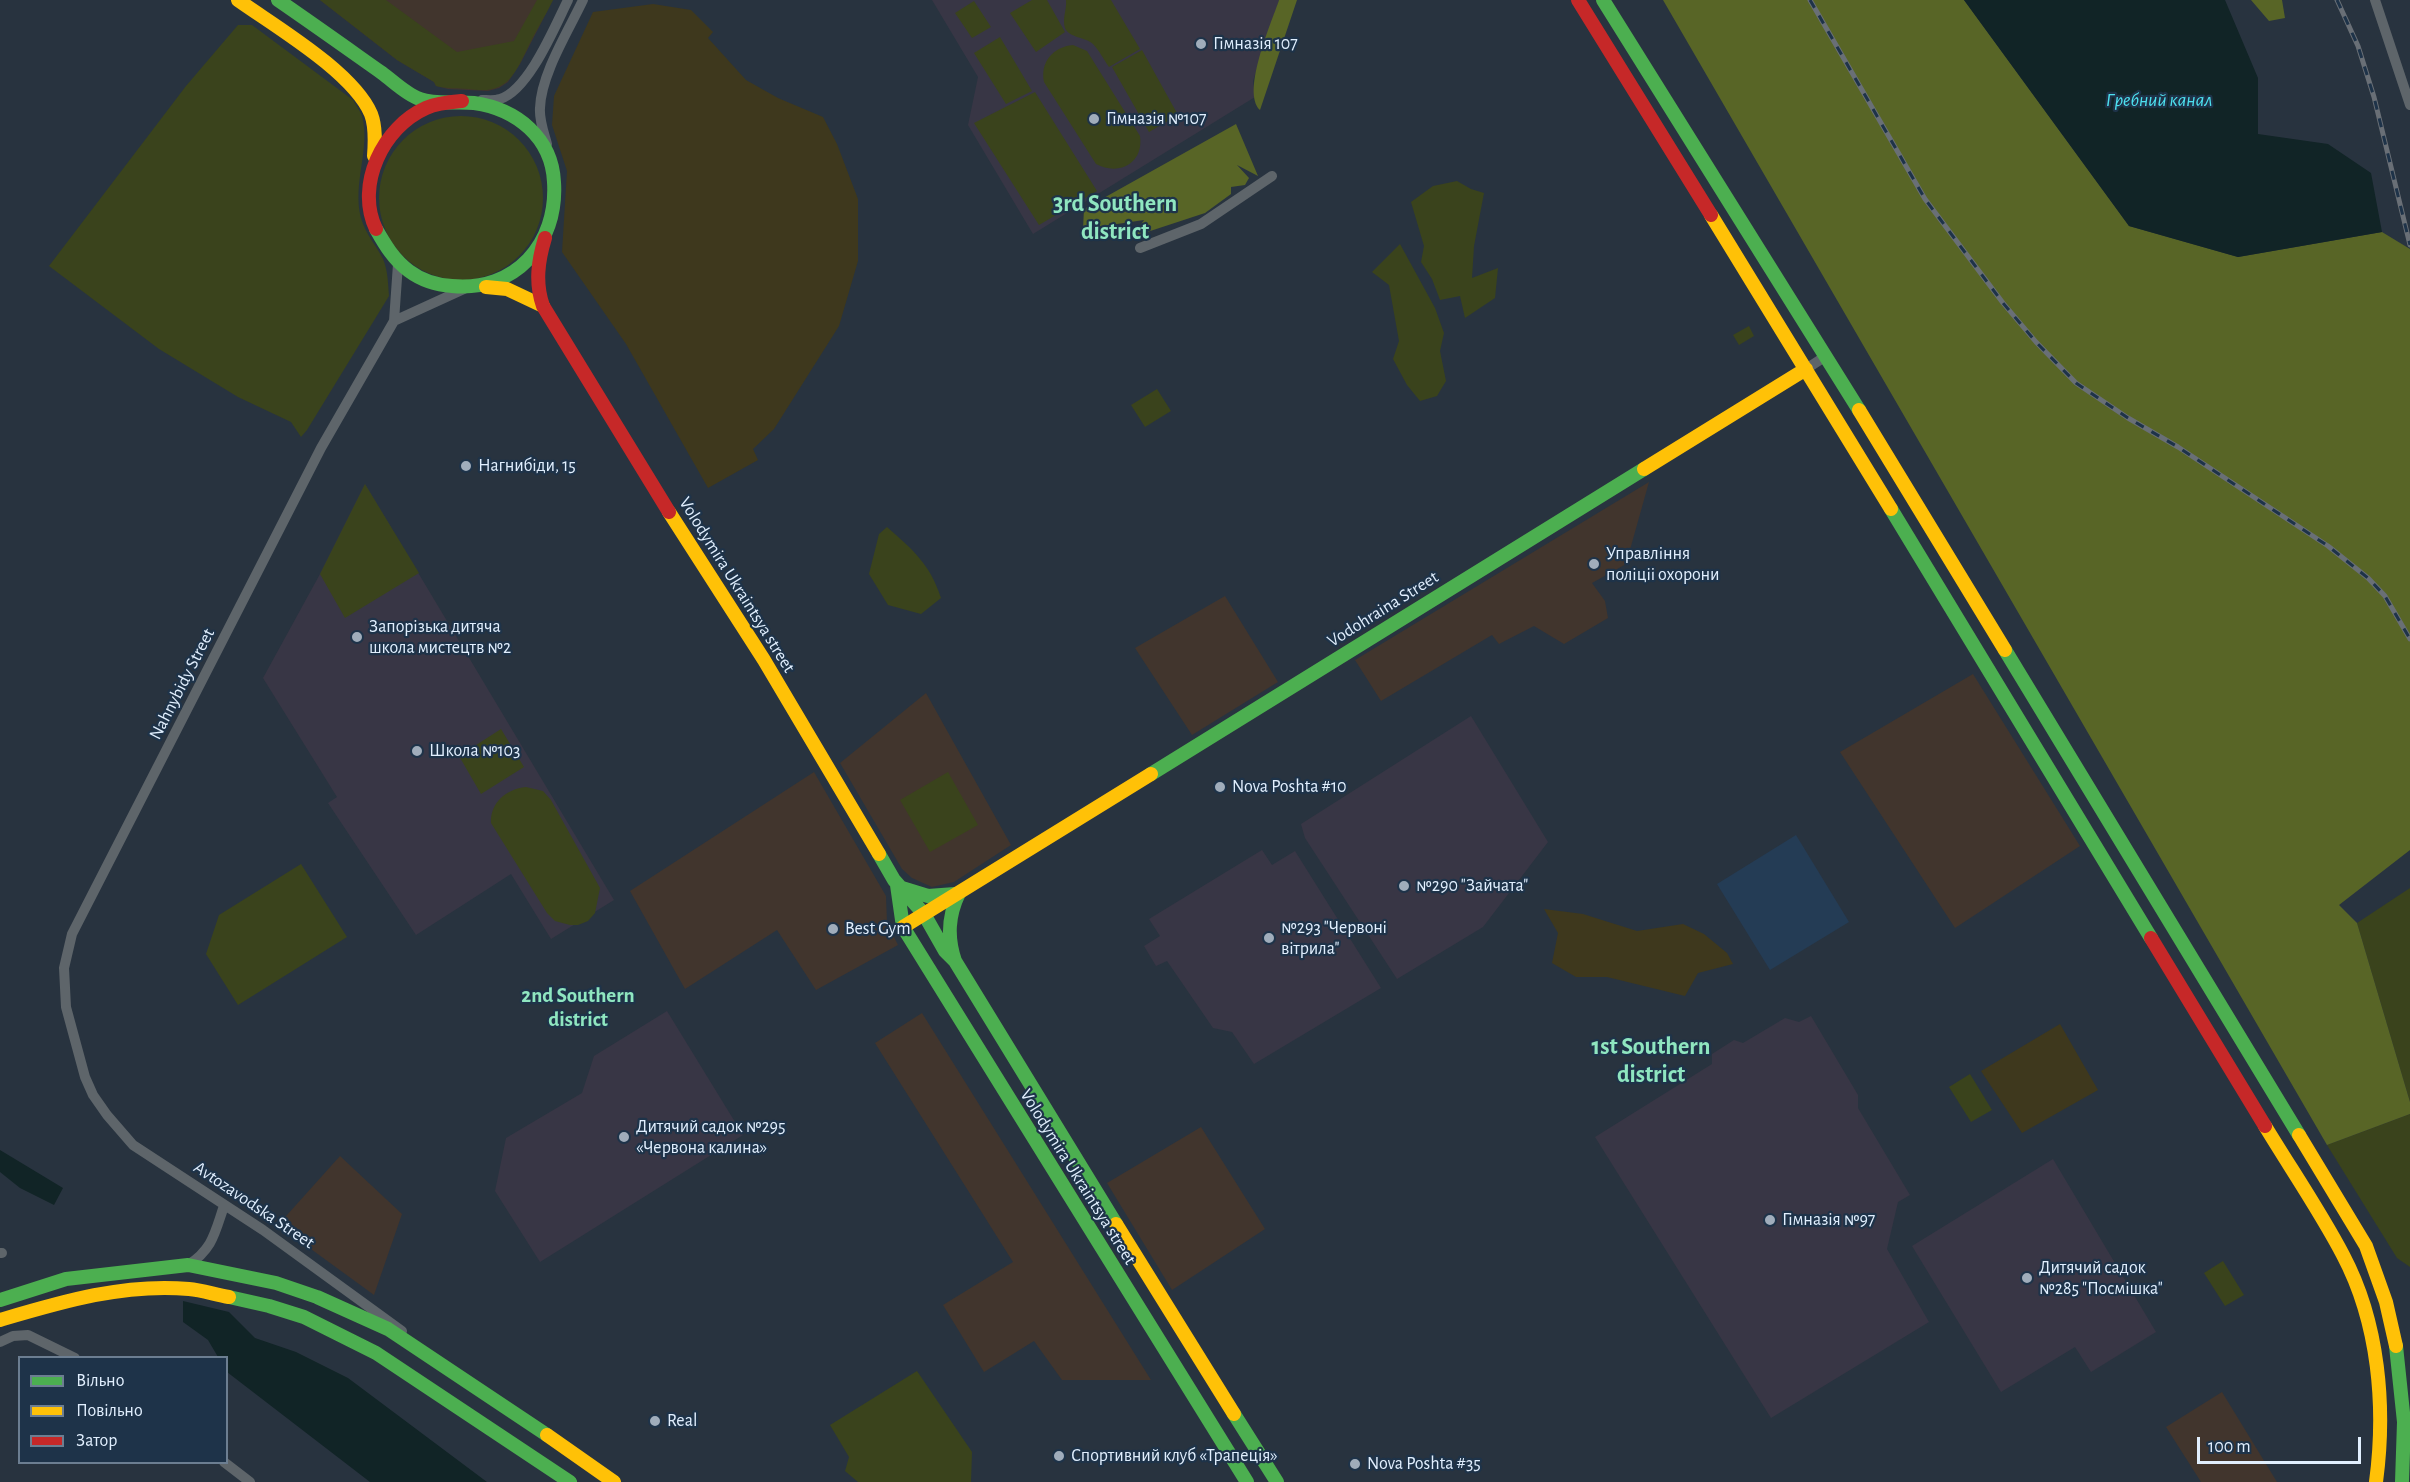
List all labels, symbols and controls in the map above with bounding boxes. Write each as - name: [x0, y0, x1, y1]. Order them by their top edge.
- place label: Гімназія 107: [1213, 33, 1298, 55]
- marker: Гімназія 107: [1194, 37, 1208, 51]
- water label: Гребний канал: [2106, 88, 2212, 112]
- place label: Гімназія №107: [1106, 108, 1207, 130]
- marker: Гімназія №107: [1087, 112, 1101, 126]
- district label: 3rd Southern district: [1053, 190, 1177, 246]
- place label: Нагнибіди, 15: [478, 455, 576, 477]
- marker: Нагнибіди, 15: [459, 459, 473, 473]
- street label: Volodymira Ukraintsya street: [674, 493, 800, 677]
- place label: Управлiння полiцii охорони: [1606, 543, 1720, 586]
- marker: Управлiння полiцii охорони: [1587, 557, 1601, 571]
- street label: Vodohraina Street: [1324, 566, 1442, 652]
- place label: Запорізька дитяча школа мистецтв №2: [369, 616, 511, 658]
- street label: Nahnybidy Street: [145, 625, 219, 743]
- marker: Запорізька дитяча школа мистецтв №2: [350, 630, 364, 644]
- place label: Школа №103: [429, 740, 521, 762]
- marker: Школа №103: [410, 744, 424, 758]
- place label: Nova Poshta #10: [1232, 776, 1347, 798]
- marker: Nova Poshta #10: [1213, 780, 1227, 794]
- place label: №290 "Зайчата": [1416, 875, 1528, 897]
- marker: №290 "Зайчата": [1397, 879, 1411, 893]
- place label: №293 "Червоні вітрила": [1281, 917, 1387, 960]
- place label: Best Gym: [845, 918, 911, 940]
- marker: Best Gym: [826, 922, 840, 936]
- marker: №293 "Червоні вітрила": [1262, 931, 1276, 945]
- district label: 2nd Southern district: [521, 983, 635, 1033]
- district label: 1st Southern district: [1592, 1033, 1710, 1089]
- street label: Volodymira Ukraintsya street: [1015, 1085, 1141, 1269]
- place label: Дитячий садок №295 «Червона калина»: [636, 1116, 786, 1158]
- marker: Дитячий садок №295 «Червона калина»: [617, 1130, 631, 1144]
- street label: Avtozavodska Street: [190, 1157, 318, 1253]
- place label: Гімназія №97: [1782, 1209, 1875, 1231]
- marker: Гімназія №97: [1763, 1213, 1777, 1227]
- place label: Дитячий садок №285 "Посмішка": [2039, 1257, 2163, 1300]
- marker: Дитячий садок №285 "Посмішка": [2020, 1271, 2034, 1285]
- legend: [18, 1356, 228, 1464]
- text: Вільно: [76, 1372, 124, 1390]
- text: Повільно: [76, 1402, 143, 1420]
- place label: Real: [667, 1410, 697, 1432]
- marker: Real: [648, 1414, 662, 1428]
- scale bar: [2200, 1425, 2364, 1463]
- text: Затор: [76, 1432, 117, 1450]
- text: 100 m: [2208, 1438, 2251, 1456]
- place label: Спортивний клуб «Трапеція»: [1071, 1445, 1278, 1467]
- marker: Спортивний клуб «Трапеція»: [1052, 1449, 1066, 1463]
- place label: Nova Poshta #35: [1367, 1453, 1481, 1475]
- marker: Nova Poshta #35: [1348, 1457, 1362, 1471]

